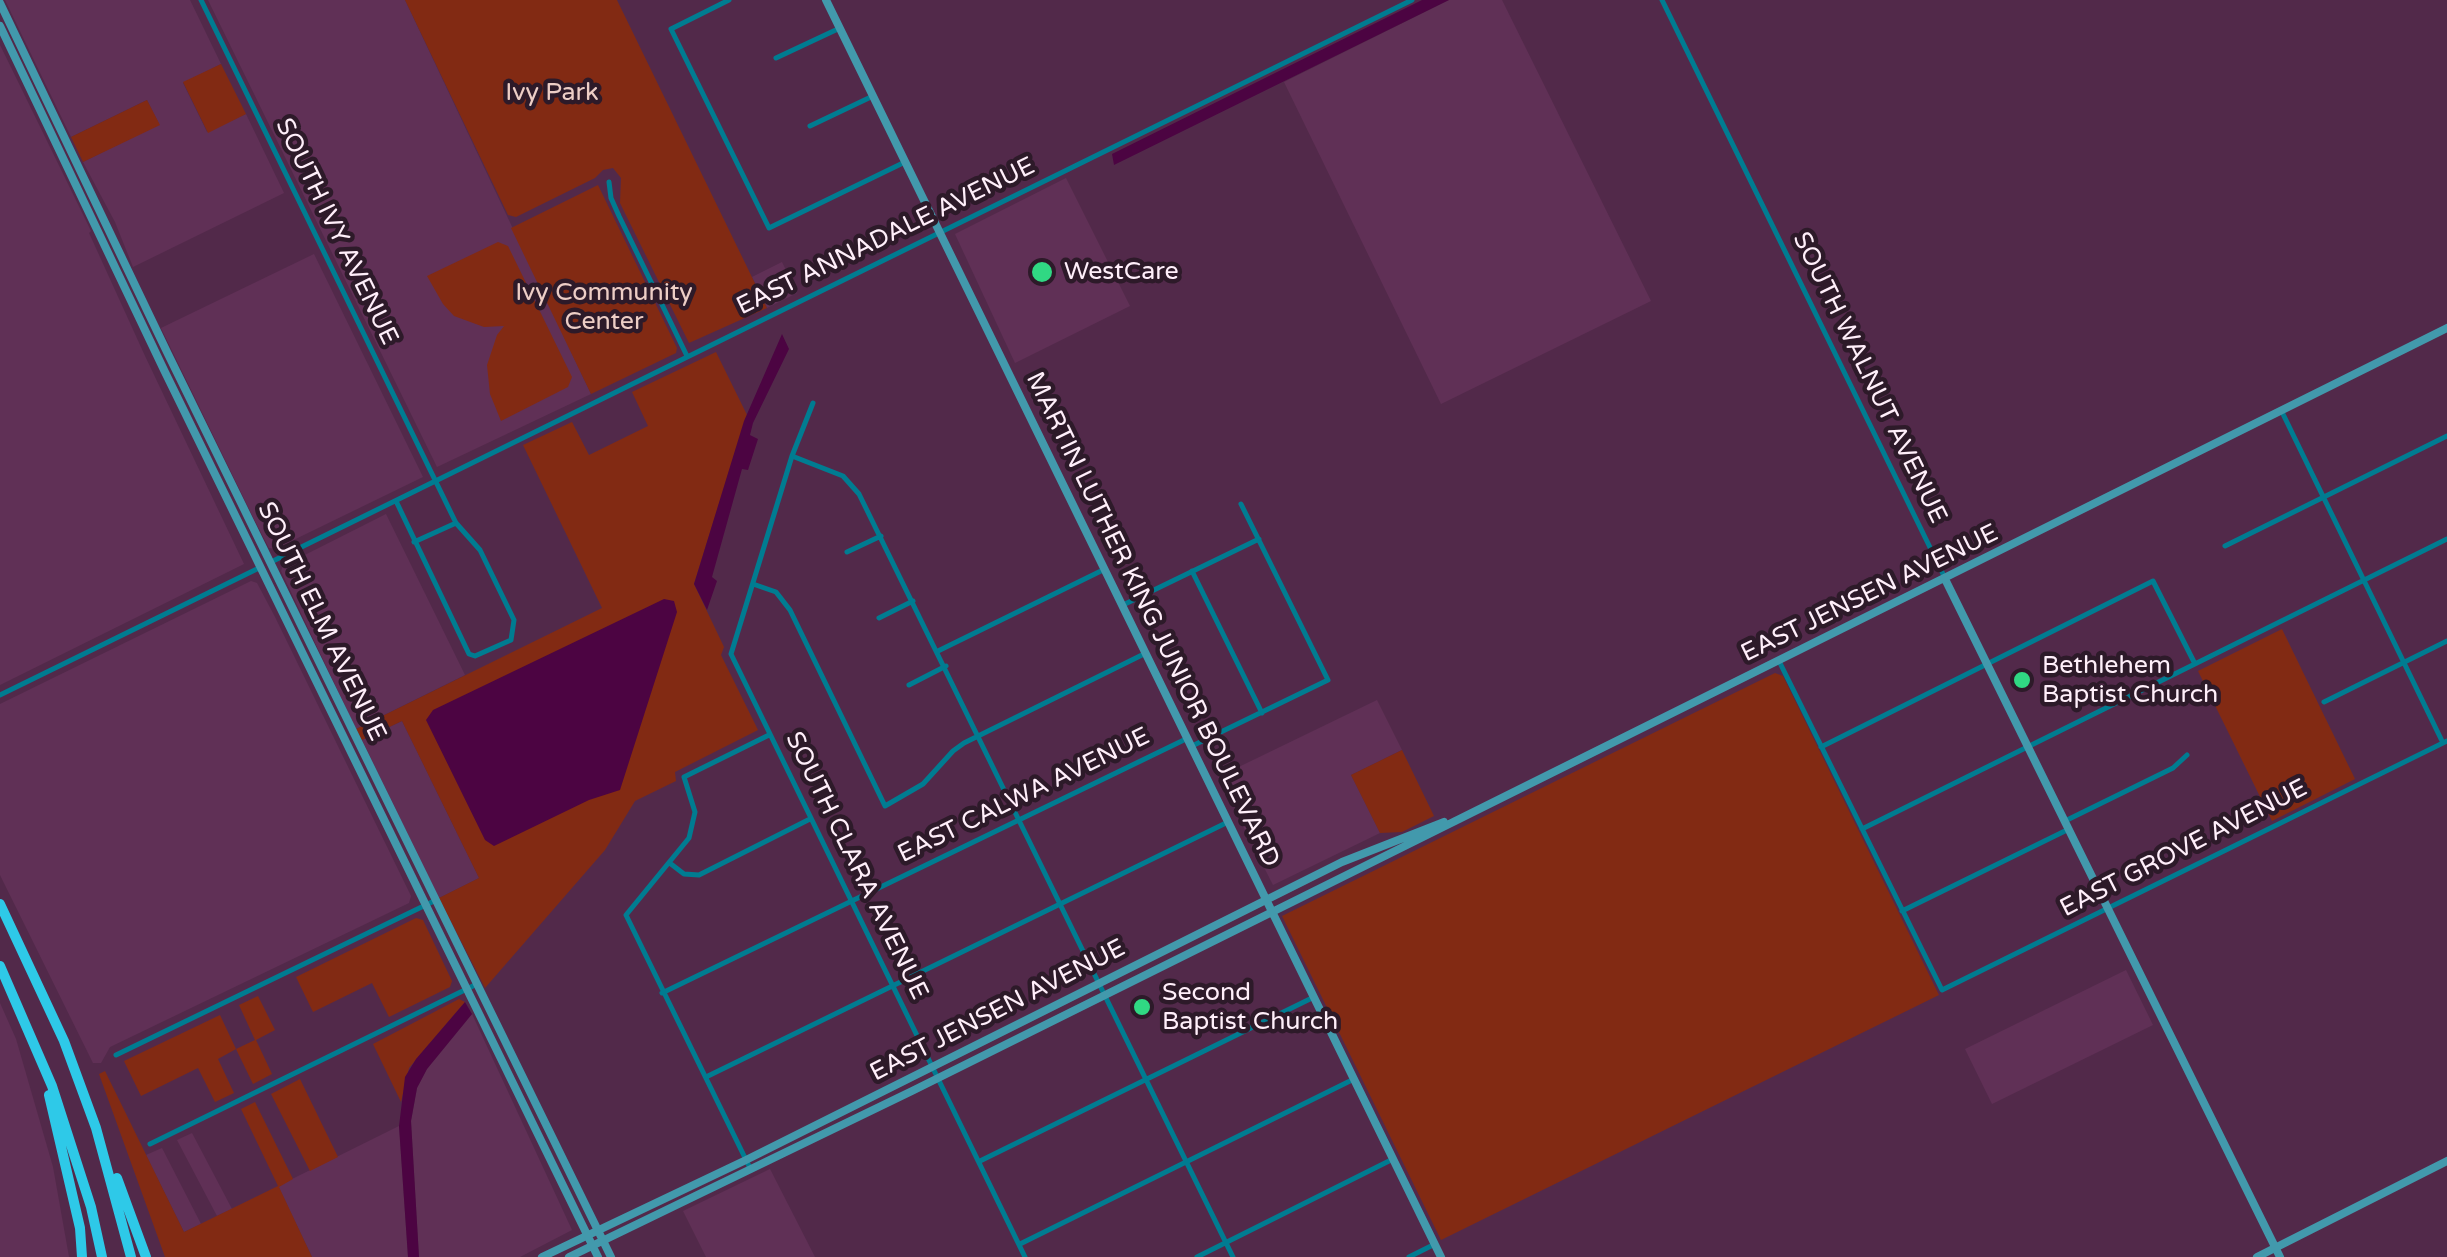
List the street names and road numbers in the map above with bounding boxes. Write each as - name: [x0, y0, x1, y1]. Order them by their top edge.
- street label: SOUTH IVY AVENUE: [268, 114, 404, 350]
- street label: EAST ANNADALE AVENUE: [732, 152, 1040, 322]
- street label: SOUTH WALNUT AVENUE: [1785, 228, 1953, 528]
- street label: MARTIN LUTHER KING JUNIOR BOULEVARD: [1019, 368, 1285, 872]
- street label: SOUTH ELM AVENUE: [250, 498, 392, 746]
- street label: EAST JENSEN AVENUE: [1737, 519, 2003, 669]
- street label: EAST CALWA AVENUE: [893, 722, 1155, 870]
- street label: SOUTH CLARA AVENUE: [778, 727, 934, 1005]
- street label: EAST GROVE AVENUE: [2056, 774, 2312, 924]
- street label: EAST JENSEN AVENUE: [865, 934, 1131, 1088]

